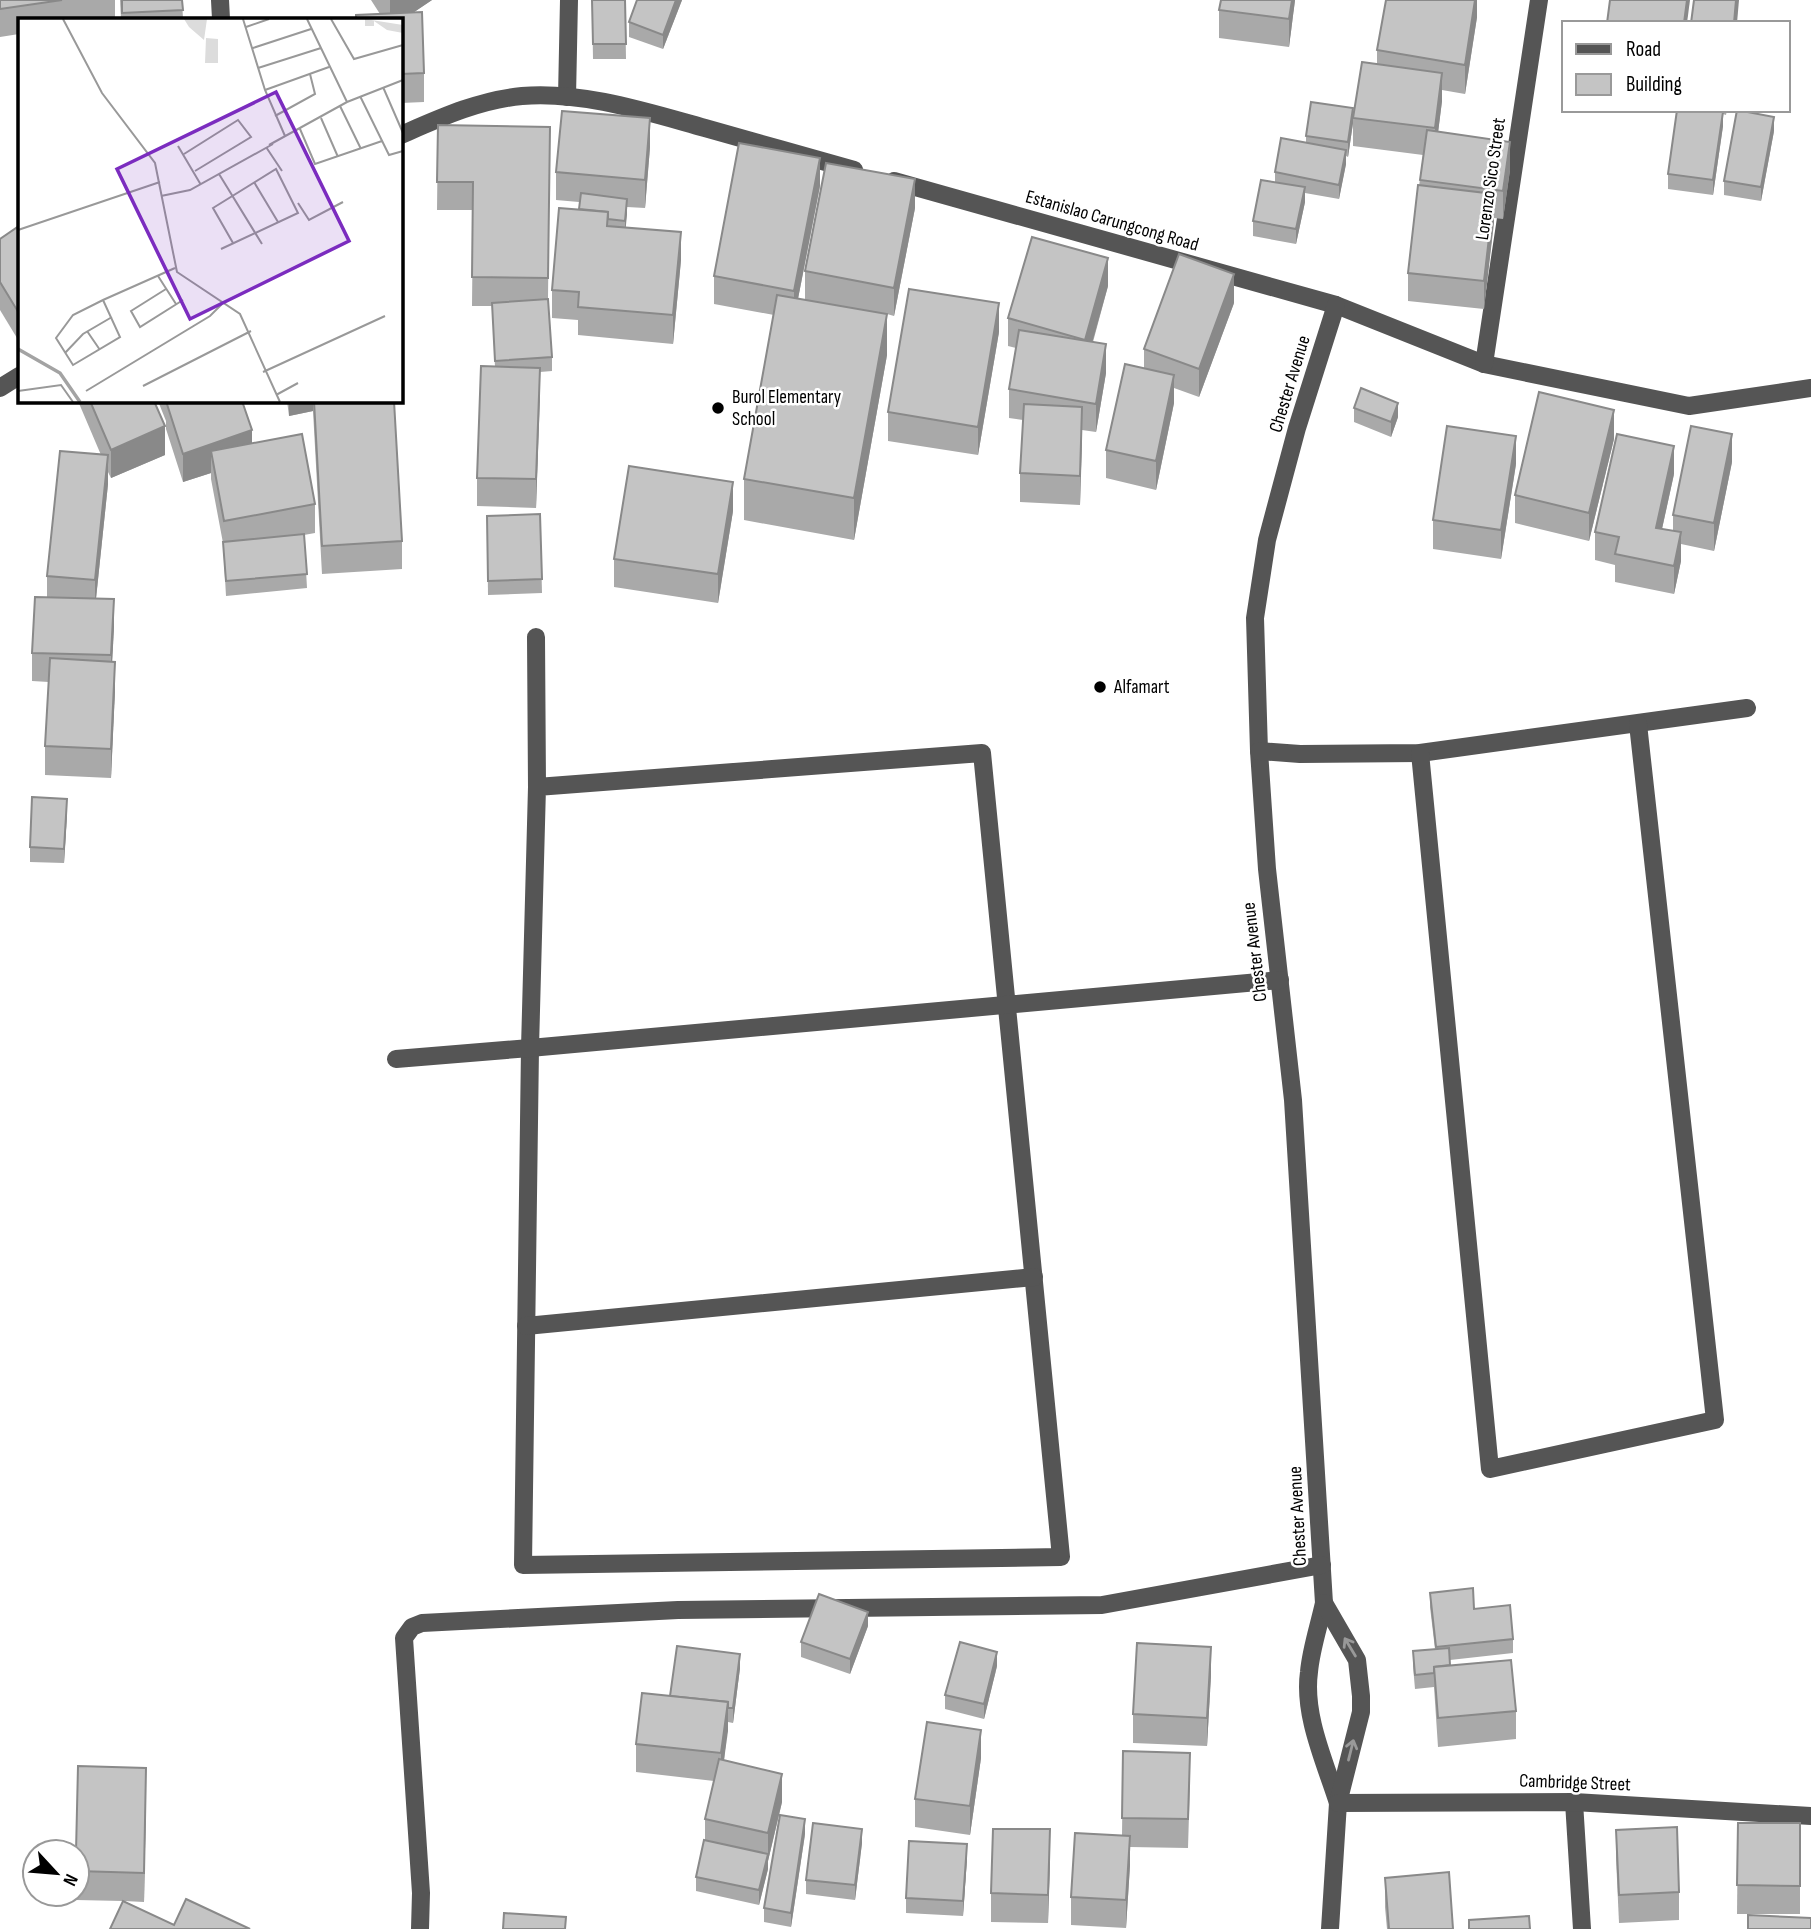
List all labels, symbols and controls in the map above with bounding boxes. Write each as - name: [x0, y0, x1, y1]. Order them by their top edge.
- inset map: [18, 18, 402, 402]
- legend: [1562, 21, 1790, 112]
- text: Road: [1626, 37, 1661, 62]
- text: Building: [1626, 72, 1682, 97]
- street label: Lorenzo Sico Street: [1471, 116, 1511, 242]
- street label: Estanislao Carungcong Road: [1023, 185, 1201, 257]
- street label: Chester Avenue: [1264, 333, 1316, 435]
- place label: Burol Elementary School: [732, 386, 842, 431]
- marker: Burol Elementary School: [710, 400, 726, 416]
- place label: Alfamart: [1113, 676, 1170, 699]
- marker: Alfamart: [1092, 679, 1108, 695]
- street label: Chester Avenue: [1237, 901, 1273, 1003]
- street label: Chester Avenue: [1284, 1465, 1312, 1567]
- one-way arrow: [1342, 1638, 1356, 1658]
- one-way arrow: [1345, 1739, 1358, 1762]
- street label: Cambridge Street: [1519, 1770, 1631, 1796]
- north arrow: [21, 1838, 91, 1908]
- text: N: [57, 1870, 82, 1889]

